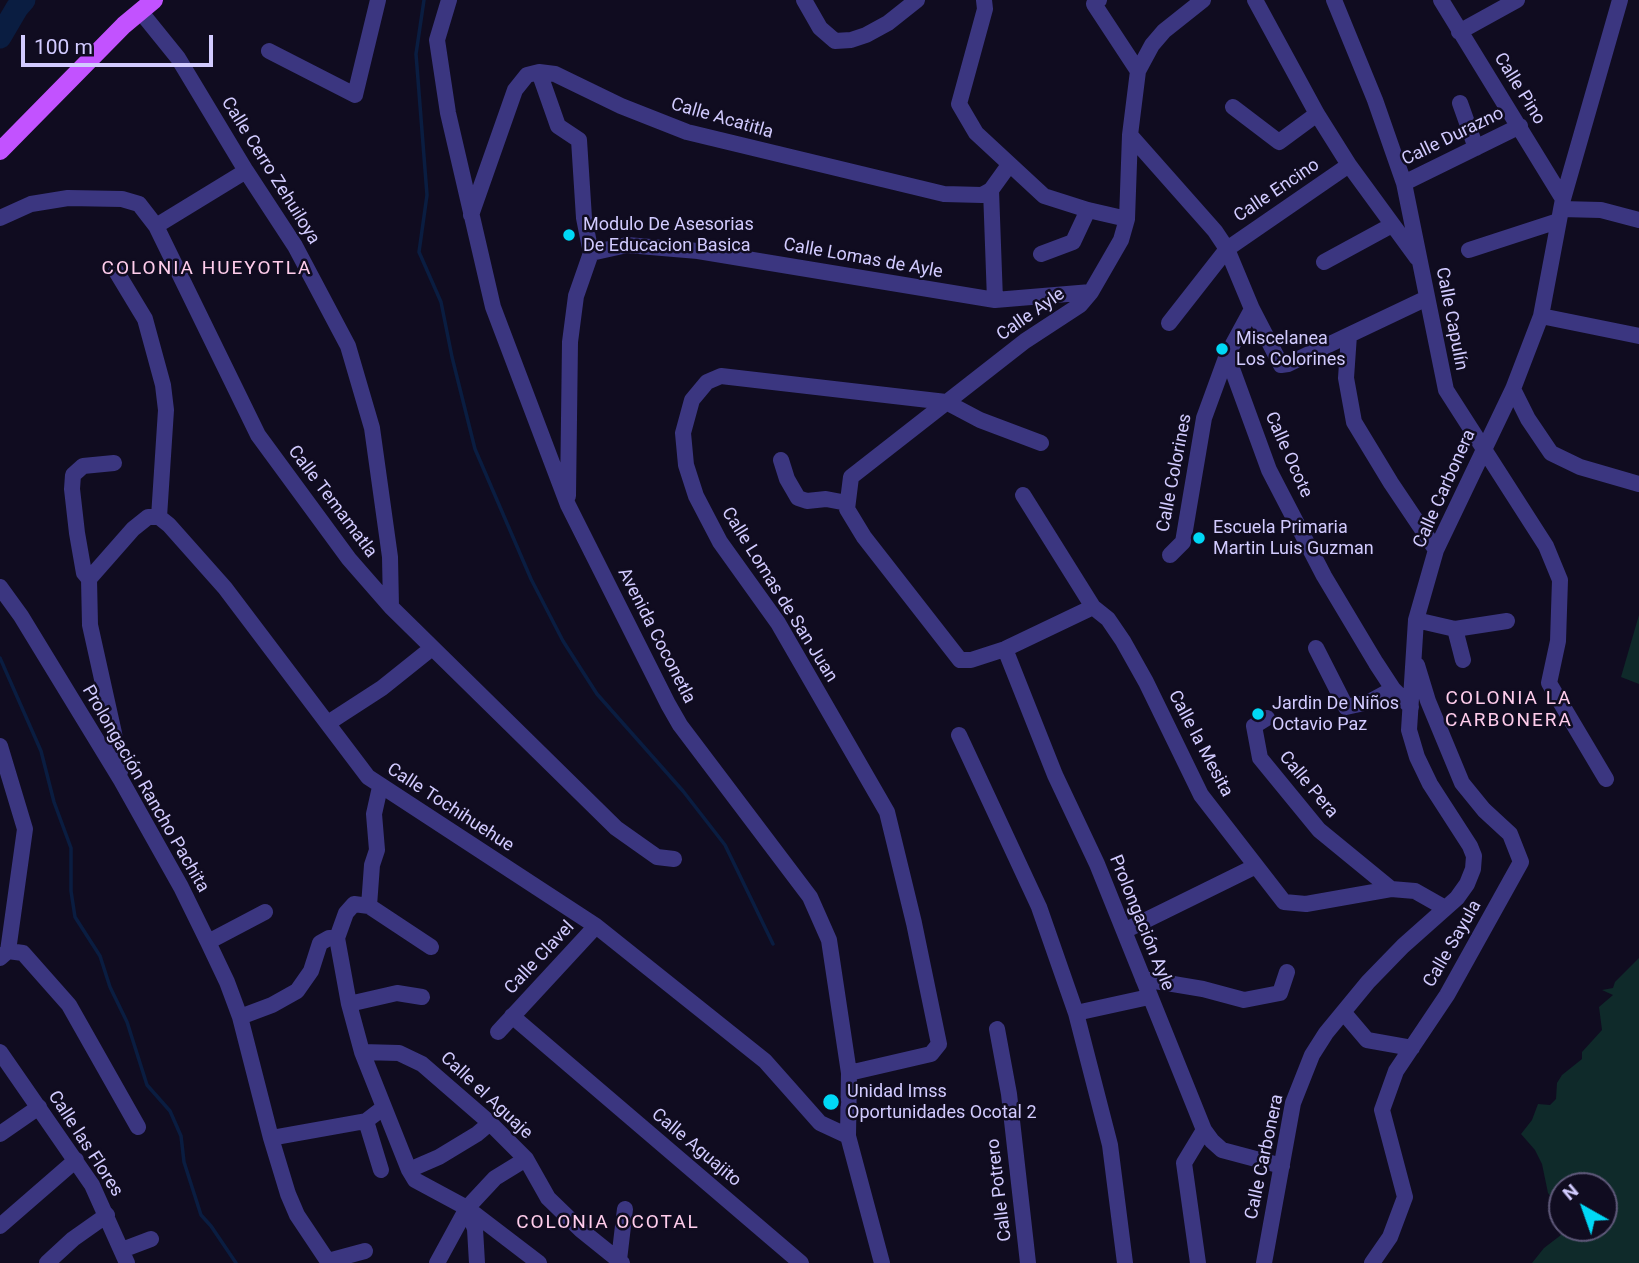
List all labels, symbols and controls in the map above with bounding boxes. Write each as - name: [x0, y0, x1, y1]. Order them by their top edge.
- scale bar: [24, 21, 217, 65]
- text: 100 m: [34, 35, 93, 59]
- street label: Calle Pino: [1489, 49, 1549, 129]
- street label: Calle Cerro Zehuiloya: [216, 93, 324, 249]
- street label: Calle Acatitla: [668, 94, 776, 144]
- street label: Calle Durazno: [1399, 103, 1507, 171]
- street label: Calle Encino: [1230, 155, 1324, 227]
- place label: Modulo De Asesorias De Educacion Basica: [583, 214, 754, 256]
- marker: Modulo De Asesorias De Educacion Basica: [561, 227, 577, 243]
- street label: Calle Lomas de Ayle: [782, 234, 944, 284]
- district label: COLONIA HUEYOTLA: [104, 258, 310, 280]
- street label: Calle Capulín: [1430, 266, 1472, 372]
- street label: Calle Ayle: [993, 284, 1069, 346]
- place label: Miscelanea Los Colorines: [1236, 328, 1346, 370]
- marker: Miscelanea Los Colorines: [1214, 341, 1230, 357]
- street label: Calle Ocote: [1259, 409, 1317, 501]
- street label: Calle Colorines: [1153, 412, 1197, 534]
- street label: Calle Carbonera: [1409, 426, 1481, 552]
- street label: Calle Temamatla: [283, 442, 381, 562]
- street label: Calle Lomas de San Juan: [716, 504, 842, 686]
- place label: Escuela Primaria Martin Luis Guzman: [1213, 517, 1374, 560]
- marker: Escuela Primaria Martin Luis Guzman: [1191, 530, 1207, 546]
- street label: Avenida Coconetla: [612, 565, 700, 707]
- street label: Prolongación Rancho Pachita: [77, 681, 213, 897]
- street label: Calle la Mesita: [1163, 687, 1237, 801]
- district label: COLONIA LA CARBONERA: [1446, 688, 1572, 732]
- place label: Jardin De Niños Octavio Paz: [1272, 693, 1399, 736]
- marker: Jardin De Niños Octavio Paz: [1250, 706, 1266, 722]
- street label: Calle Pera: [1274, 747, 1342, 823]
- street label: Calle Tochihuehue: [383, 759, 517, 857]
- street label: Prolongación Ayle: [1104, 852, 1178, 994]
- street label: Calle Sayula: [1419, 897, 1487, 991]
- street label: Calle Clavel: [501, 917, 579, 999]
- street label: Calle el Aguaje: [435, 1048, 537, 1144]
- place label: Unidad Imss Oportunidades Ocotal 2: [847, 1081, 1037, 1124]
- street label: Calle las Flores: [43, 1087, 127, 1201]
- marker: Unidad Imss Oportunidades Ocotal 2: [821, 1092, 841, 1112]
- street label: Calle Carbonera: [1241, 1093, 1289, 1221]
- street label: Calle Aguajito: [647, 1104, 745, 1192]
- street label: Calle Potrero: [983, 1137, 1017, 1243]
- north arrow: [1548, 1172, 1618, 1242]
- text: N: [1558, 1179, 1583, 1205]
- district label: COLONIA OCOTAL: [518, 1212, 698, 1234]

